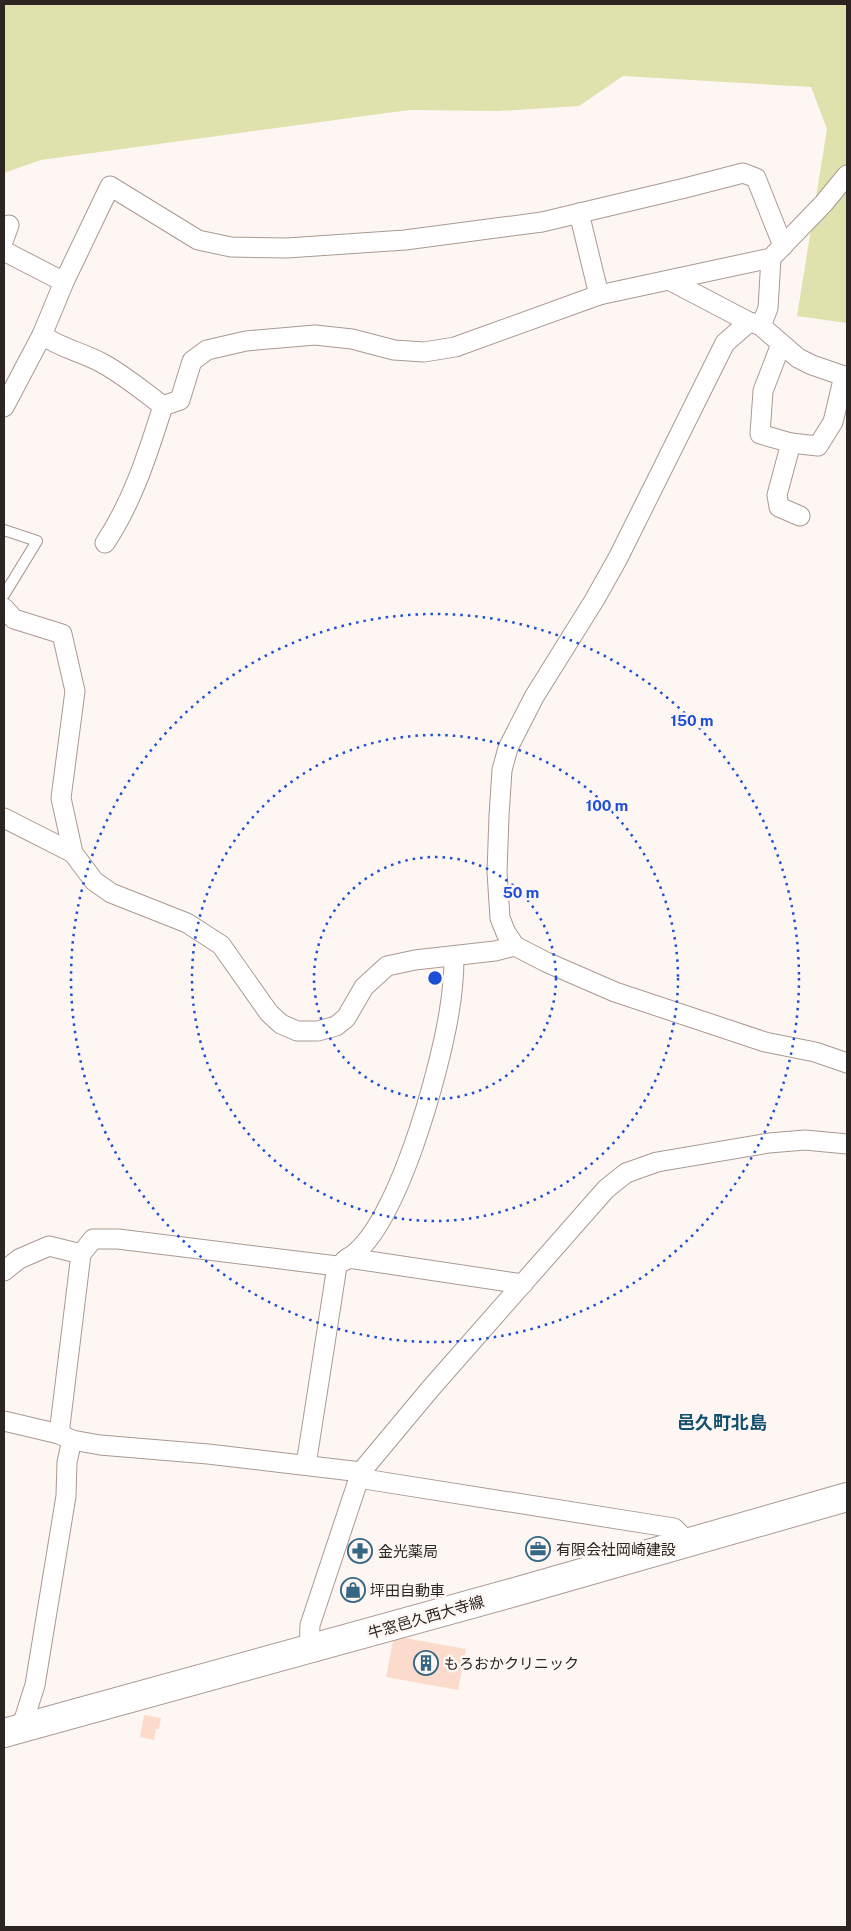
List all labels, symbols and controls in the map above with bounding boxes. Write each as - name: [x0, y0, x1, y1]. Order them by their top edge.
- text: 150 m: [670, 712, 714, 729]
- text: 100 m: [586, 797, 628, 814]
- text: 50 m: [503, 884, 539, 901]
- centre of rings: [426, 969, 444, 987]
- district label: 邑久町北島: [677, 1412, 767, 1433]
- office icon: 有限会社岡崎建設: [525, 1536, 551, 1562]
- pharmacy icon: 金光薬局: [347, 1538, 373, 1564]
- place label: 有限会社岡崎建設: [556, 1541, 676, 1558]
- place label: 金光薬局: [378, 1543, 438, 1560]
- shop icon: 坪田自動車: [340, 1577, 366, 1603]
- place label: 坪田自動車: [370, 1582, 445, 1599]
- street label: 牛窓邑久西大寺線: [366, 1592, 486, 1642]
- building icon: もろおかクリニック: [413, 1650, 439, 1676]
- place label: もろおかクリニック: [444, 1655, 579, 1672]

